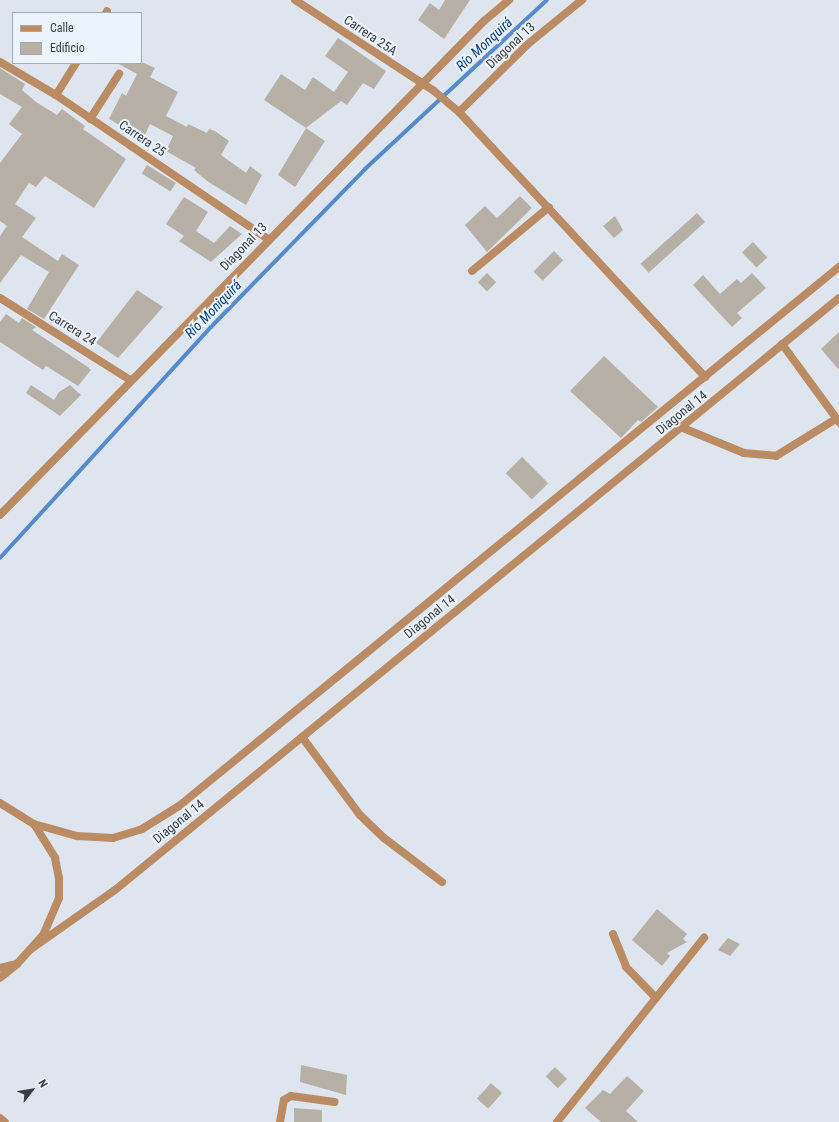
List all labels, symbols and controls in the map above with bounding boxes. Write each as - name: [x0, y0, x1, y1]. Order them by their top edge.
- legend: [12, 12, 142, 64]
- street label: Carrera 25A: [340, 13, 400, 59]
- water label: Río Monquirá: [452, 14, 516, 74]
- street label: Diagonal 13: [483, 20, 539, 72]
- text: Calle: [50, 21, 74, 35]
- text: Edificio: [50, 41, 85, 55]
- street label: Carrera 25: [116, 118, 168, 160]
- street label: Diagonal 13: [217, 220, 271, 274]
- water label: Río Moniquirá: [181, 277, 245, 341]
- street label: Carrera 24: [45, 308, 99, 350]
- street label: Diagonal 14: [653, 388, 711, 438]
- street label: Diagonal 14: [401, 592, 459, 642]
- street label: Diagonal 14: [150, 797, 208, 847]
- north arrow: [12, 1070, 52, 1110]
- text: N: [35, 1077, 50, 1090]

